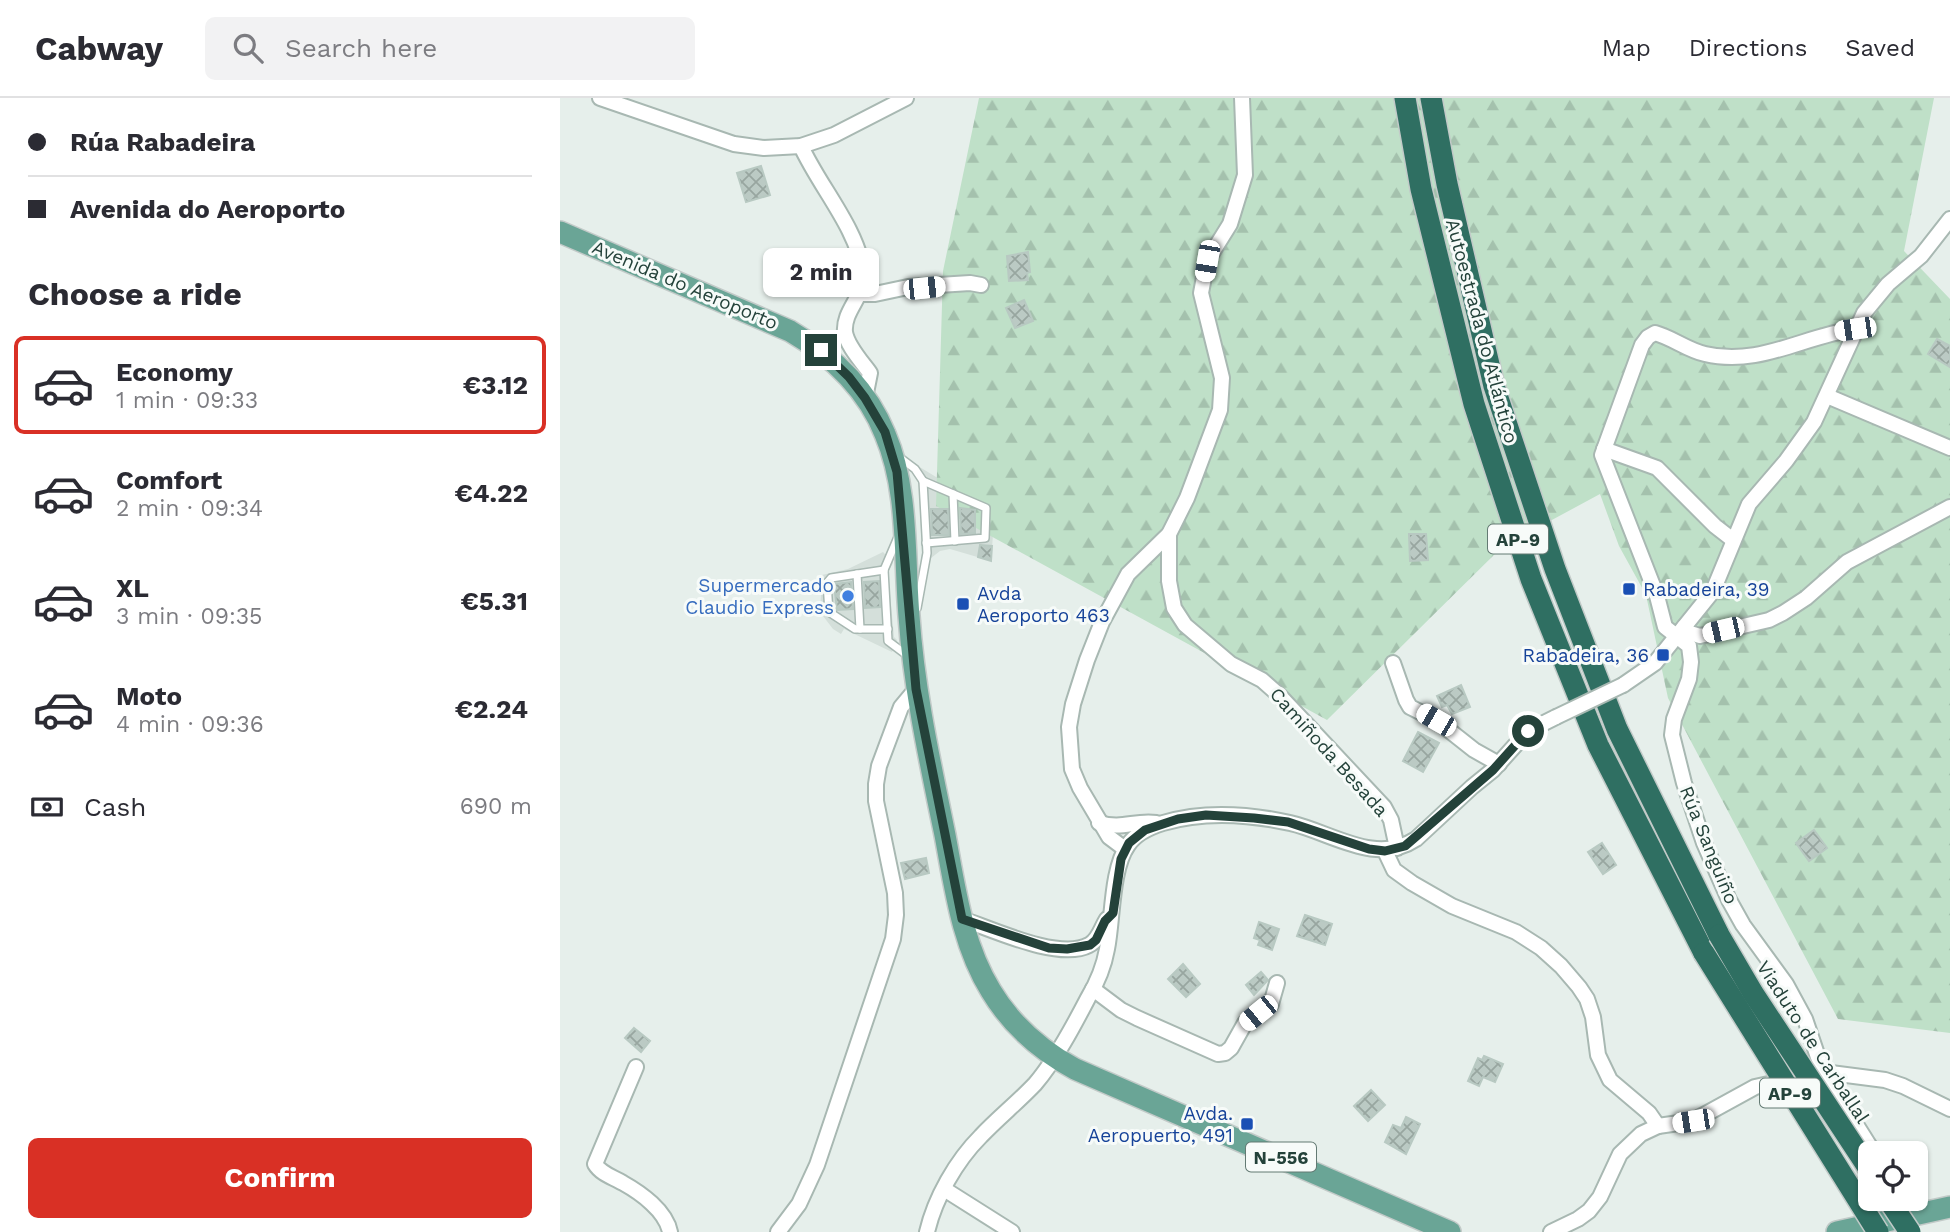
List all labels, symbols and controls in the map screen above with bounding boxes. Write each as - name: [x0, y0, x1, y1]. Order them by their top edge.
- search box: [205, 17, 695, 80]
- text: Cabway: [35, 29, 163, 68]
- icon: search: [229, 29, 267, 67]
- text: Search here: [285, 33, 437, 63]
- text: Map: [1602, 34, 1651, 62]
- text: Directions: [1689, 34, 1807, 62]
- text: Saved: [1845, 34, 1915, 62]
- text: Rúa Rabadeira: [70, 127, 255, 157]
- text: Avenida do Aeroporto: [70, 194, 345, 224]
- street label: Autoestrada do Atlántico: [1441, 216, 1523, 446]
- street label: Avenida do Aeroporto: [589, 235, 781, 335]
- car: [1194, 238, 1221, 284]
- callout: 2 min: [763, 248, 879, 298]
- text: 2 min: [790, 259, 852, 286]
- text: Choose a ride: [28, 275, 242, 313]
- car: [903, 275, 946, 301]
- car: [1833, 316, 1878, 342]
- route end: [805, 334, 837, 366]
- icon: car: [32, 354, 95, 417]
- text: Economy: [116, 357, 233, 387]
- text: €3.12: [463, 370, 528, 400]
- text: 1 min · 09:33: [116, 387, 258, 414]
- icon: car: [32, 462, 95, 525]
- text: Comfort: [116, 465, 222, 495]
- text: €4.22: [455, 478, 528, 508]
- text: 2 min · 09:34: [116, 495, 263, 522]
- road number: AP-9: [1488, 524, 1548, 554]
- icon: car: [32, 570, 95, 633]
- text: XL: [116, 573, 149, 603]
- place label: Supermercado Claudio Express: [685, 574, 834, 619]
- place label: Rabadeira, 39: [1643, 578, 1770, 601]
- marker: Rabadeira, 39: [1621, 581, 1637, 597]
- place label: Avda Aeroporto 463: [977, 582, 1110, 627]
- text: €5.31: [460, 586, 528, 616]
- marker: Supermercado Claudio Express: [840, 588, 856, 604]
- marker: Avda Aeroporto 463: [955, 596, 971, 612]
- text: 3 min · 09:35: [116, 603, 263, 630]
- car: [1701, 615, 1746, 645]
- place label: Rabadeira, 36: [1523, 644, 1649, 667]
- marker: Rabadeira, 36: [1655, 647, 1671, 663]
- icon: car: [32, 678, 95, 741]
- text: Moto: [116, 681, 182, 711]
- street label: Camiñoda Besada: [1265, 683, 1393, 821]
- text: €2.24: [455, 694, 528, 724]
- car: [1413, 700, 1460, 740]
- text: 4 min · 09:36: [116, 711, 264, 738]
- route start: [1512, 715, 1544, 747]
- street label: Rúa Sanguiño: [1675, 783, 1743, 907]
- icon: cash: [28, 788, 66, 826]
- text: Cash: [84, 792, 146, 822]
- text: 690 m: [460, 793, 532, 820]
- street label: Viaduto de Carballal: [1752, 956, 1874, 1128]
- car: [1236, 992, 1281, 1034]
- road number: AP-9: [1760, 1078, 1820, 1108]
- place label: Avda. Aeropuerto, 491: [1088, 1102, 1233, 1147]
- car: [1671, 1107, 1716, 1135]
- marker: Avda. Aeropuerto, 491: [1239, 1116, 1255, 1132]
- button: Confirm: [28, 1138, 532, 1218]
- map controls: [1858, 1141, 1928, 1211]
- button: locate: [1858, 1141, 1928, 1211]
- road number: N-556: [1246, 1142, 1316, 1172]

